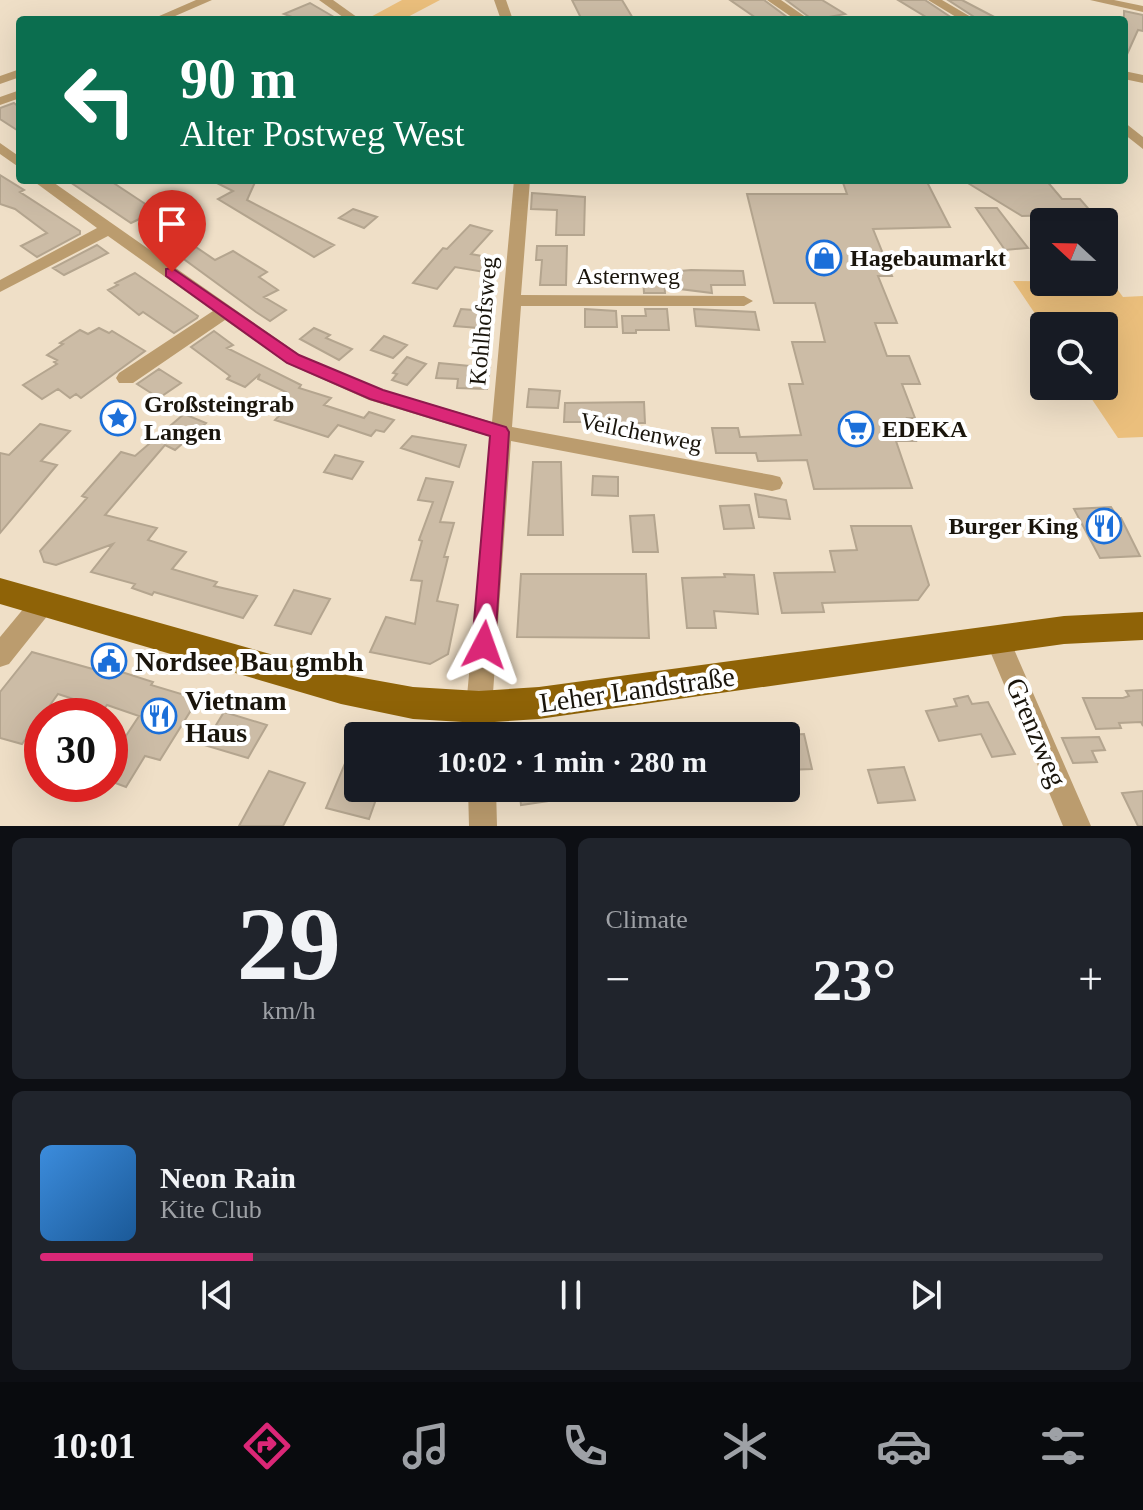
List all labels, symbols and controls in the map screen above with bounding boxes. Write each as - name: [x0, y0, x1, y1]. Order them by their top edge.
- icon: left: [48, 48, 152, 152]
- text: 90 m: [180, 48, 297, 110]
- text: Alter Postweg West: [180, 114, 464, 154]
- pin: [138, 190, 206, 272]
- icon: arrive: [150, 202, 194, 246]
- north arrow: [1030, 208, 1118, 296]
- map controls: [1030, 208, 1118, 400]
- shop icon: Hagebaumarkt: [805, 239, 843, 277]
- place label: Hagebaumarkt: [850, 245, 1006, 271]
- street label: Kohlhofsweg: [464, 255, 502, 387]
- street label: Asternweg: [576, 263, 680, 289]
- button: search: [1030, 312, 1118, 400]
- place label: Großsteingrab Langen: [144, 391, 294, 445]
- place icon: Großsteingrab Langen: [99, 399, 137, 437]
- street label: Veilchenweg: [578, 407, 704, 457]
- supermarket icon: EDEKA: [837, 410, 875, 448]
- place label: EDEKA: [882, 416, 968, 442]
- restaurant icon: Burger King: [1085, 507, 1123, 545]
- place label: Burger King: [948, 513, 1078, 539]
- position arrow: [442, 603, 526, 687]
- public building icon: Nordsee Bau gmbh: [90, 642, 128, 680]
- place label: Nordsee Bau gmbh: [135, 646, 364, 677]
- street label: Leher Landstraße: [538, 660, 737, 719]
- street label: Grenzweg: [1000, 673, 1073, 791]
- place label: Vietnam Haus: [185, 685, 287, 748]
- restaurant icon: Vietnam Haus: [140, 697, 178, 735]
- speed limit sign: 30: [24, 698, 128, 802]
- text: 10:02 · 1 min · 280 m: [437, 745, 707, 778]
- text: 29: [237, 886, 341, 1001]
- text: Climate: [606, 905, 688, 934]
- text: 23°: [812, 947, 896, 1013]
- text: −: [606, 955, 630, 1004]
- text: +: [1078, 955, 1103, 1004]
- text: km/h: [262, 996, 315, 1025]
- text: Neon Rain: [160, 1161, 296, 1194]
- text: Kite Club: [160, 1195, 262, 1224]
- icon: previous: [195, 1273, 239, 1317]
- icon: pause: [549, 1273, 593, 1317]
- icon: next: [904, 1273, 948, 1317]
- icon: directions: [239, 1418, 295, 1474]
- icon: music: [398, 1418, 454, 1474]
- icon: phone: [557, 1418, 613, 1474]
- icon: climate: [717, 1418, 773, 1474]
- icon: car: [876, 1418, 932, 1474]
- icon: filters: [1035, 1418, 1091, 1474]
- text: 10:01: [52, 1426, 136, 1466]

